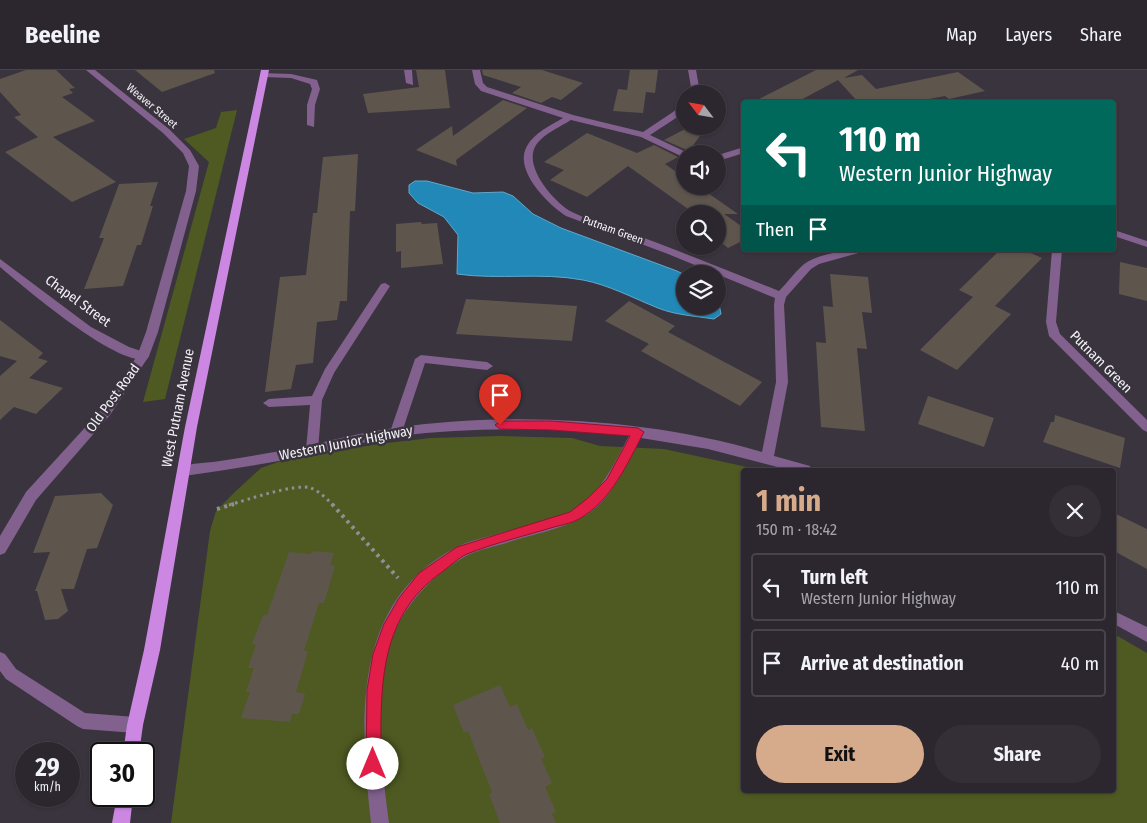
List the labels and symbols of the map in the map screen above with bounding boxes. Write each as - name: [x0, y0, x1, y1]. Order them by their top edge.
- street label: Weaver Street: [124, 81, 180, 131]
- north arrow: [676, 85, 726, 135]
- street label: Putnam Green: [581, 213, 645, 247]
- street label: Chapel Street: [42, 271, 114, 331]
- street label: Putnam Green: [1066, 327, 1136, 397]
- street label: West Putnam Avenue: [158, 347, 198, 469]
- street label: Old Post Road: [83, 360, 143, 436]
- pin: [479, 374, 521, 425]
- street label: Western Junior Highway: [278, 422, 415, 464]
- position arrow: [346, 737, 398, 789]
- speed limit sign: 30: [90, 742, 155, 807]

